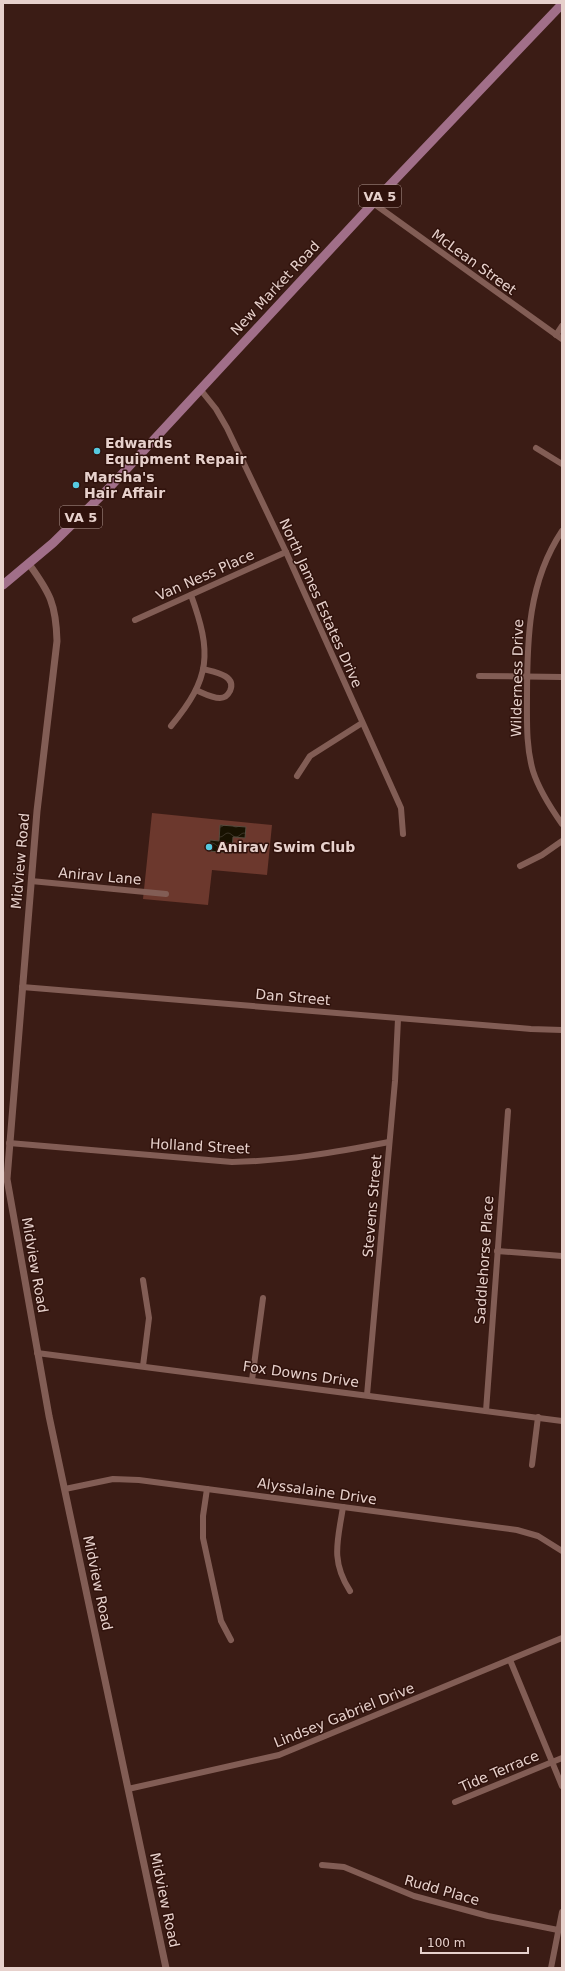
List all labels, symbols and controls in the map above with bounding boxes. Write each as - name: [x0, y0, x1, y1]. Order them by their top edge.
- road number: VA 5: [359, 185, 401, 207]
- street label: McLean Street: [429, 226, 520, 298]
- street label: New Market Road: [227, 238, 323, 338]
- place label: Edwards Equipment Repair: [105, 435, 247, 467]
- marker: Edwards Equipment Repair: [92, 446, 102, 456]
- place label: Marsha's Hair Affair: [84, 469, 165, 501]
- marker: Marsha's Hair Affair: [71, 480, 81, 490]
- road number: VA 5: [60, 506, 102, 528]
- street label: North James Estates Drive: [276, 516, 366, 690]
- street label: Van Ness Place: [153, 546, 257, 604]
- street label: Wilderness Drive: [508, 619, 526, 737]
- street label: Midview Road: [8, 812, 32, 910]
- place label: Anirav Swim Club: [217, 839, 355, 855]
- marker: Anirav Swim Club: [204, 842, 214, 852]
- street label: Anirav Lane: [58, 864, 142, 888]
- street label: Dan Street: [255, 986, 332, 1008]
- street label: Holland Street: [150, 1135, 251, 1157]
- street label: Stevens Street: [360, 1153, 385, 1258]
- street label: Saddlehorse Place: [472, 1195, 496, 1325]
- street label: Midview Road: [19, 1216, 51, 1314]
- street label: Fox Downs Drive: [242, 1358, 360, 1390]
- street label: Alyssalaine Drive: [256, 1475, 378, 1507]
- street label: Midview Road: [80, 1534, 116, 1632]
- street label: Lindsey Gabriel Drive: [271, 1679, 417, 1751]
- street label: Tide Terrace: [456, 1747, 541, 1795]
- street label: Midview Road: [147, 1851, 183, 1949]
- street label: Rudd Place: [403, 1872, 481, 1908]
- scale bar: [421, 1929, 528, 1955]
- text: 100 m: [427, 1936, 465, 1950]

